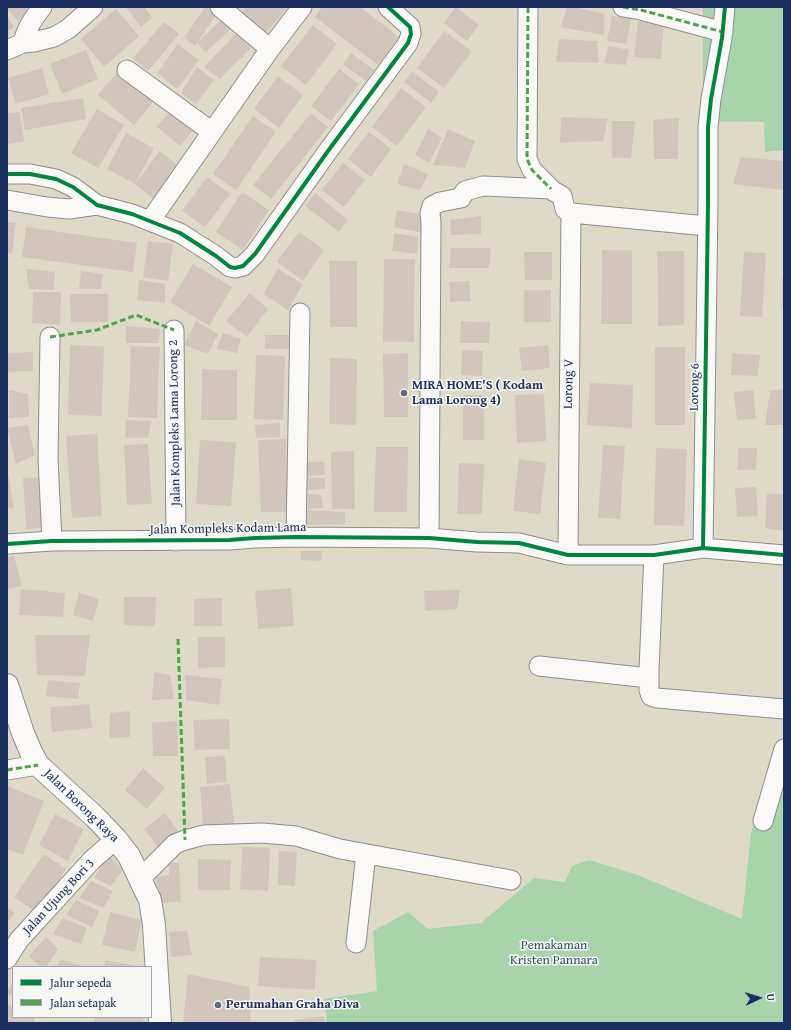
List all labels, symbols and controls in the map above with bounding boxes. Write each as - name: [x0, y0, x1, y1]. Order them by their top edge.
- street label: Jalan Kompleks Lama Lorong 2: [166, 340, 184, 506]
- street label: Lorong V: [561, 359, 577, 409]
- street label: Lorong 6: [687, 363, 703, 411]
- place label: MIRA HOME'S ( Kodam Lama Lorong 4): [412, 378, 543, 409]
- marker: MIRA HOME'S ( Kodam Lama Lorong 4): [399, 388, 409, 398]
- street label: Jalan Kompleks Kodam Lama: [150, 520, 306, 538]
- street label: Jalan Borong Raya: [40, 766, 122, 846]
- street label: Jalan Ujung Bori 3: [20, 856, 98, 938]
- park label: Pemakaman Kristen Pannara: [510, 938, 598, 969]
- legend: [12, 966, 152, 1018]
- text: Jalur sepeda: [50, 974, 111, 991]
- north arrow: [739, 978, 779, 1018]
- text: U: [763, 993, 779, 1001]
- text: Jalan setapak: [50, 994, 116, 1011]
- place label: Perumahan Graha Diva: [226, 997, 359, 1013]
- marker: Perumahan Graha Diva: [213, 1000, 223, 1010]

